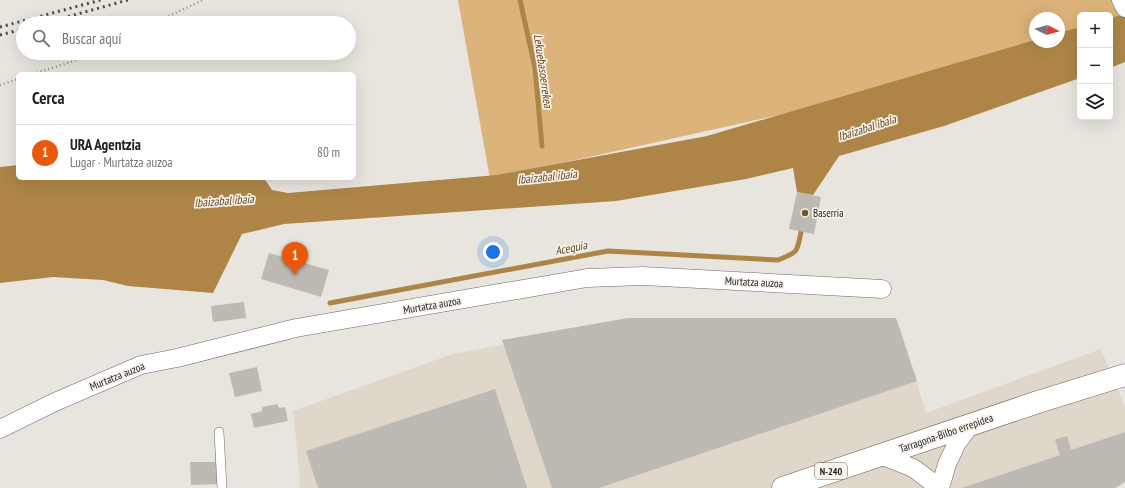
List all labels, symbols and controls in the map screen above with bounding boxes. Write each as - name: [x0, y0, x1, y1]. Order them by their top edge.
- north arrow: [1029, 12, 1065, 48]
- map controls: [1077, 12, 1113, 120]
- button: +: [1077, 12, 1113, 48]
- search box: [16, 16, 356, 60]
- icon: search: [30, 27, 52, 49]
- text: Buscar aquí: [62, 29, 122, 48]
- water label: Lekuebasoerrekea: [531, 33, 556, 110]
- button: −: [1077, 48, 1113, 84]
- button: layers: [1077, 84, 1113, 120]
- text: Cerca: [32, 87, 65, 109]
- water label: Ibaizabal ibaia: [836, 111, 899, 144]
- text: URA Agentzia: [70, 135, 141, 154]
- text: 1: [42, 144, 48, 161]
- text: 80 m: [317, 144, 340, 161]
- text: Lugar · Murtatza auzoa: [70, 154, 172, 171]
- water label: Ibaizabal ibaia: [516, 166, 579, 187]
- water label: Ibaizabal ibaia: [194, 191, 256, 210]
- place label: Baserria: [813, 206, 844, 220]
- marker: Baserria: [800, 208, 810, 218]
- water label: Acequia: [554, 237, 589, 258]
- pin: 1: [282, 242, 308, 275]
- your location: [483, 242, 503, 262]
- street label: Murtatza auzoa: [724, 273, 784, 291]
- street label: Murtatza auzoa: [402, 293, 462, 317]
- street label: Murtatza auzoa: [87, 359, 147, 393]
- street label: Tarragona-Bilbo errepidea: [897, 410, 995, 456]
- road number: N-240: [815, 463, 847, 479]

